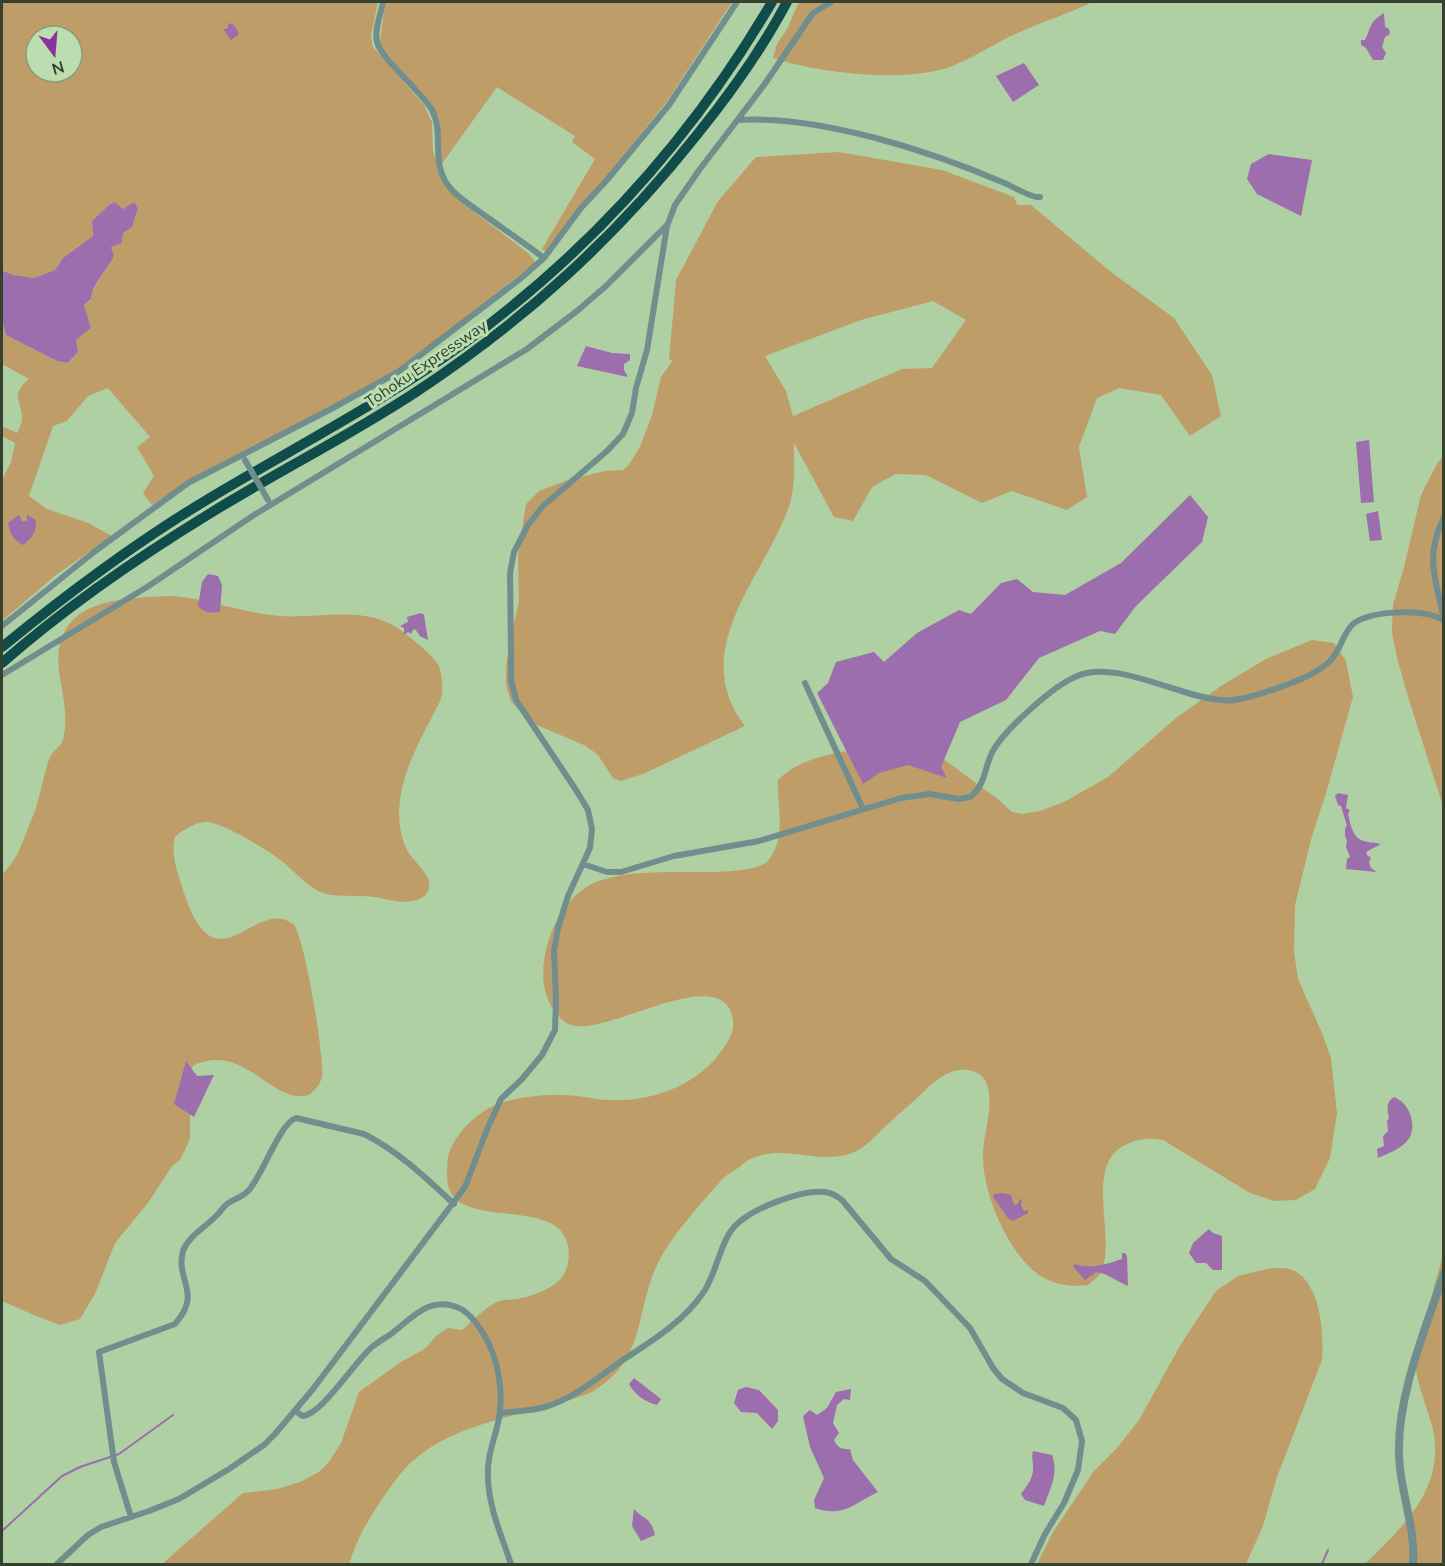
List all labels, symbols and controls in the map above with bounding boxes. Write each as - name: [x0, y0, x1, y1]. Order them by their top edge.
- north arrow: [24, 24, 84, 84]
- text: N: [49, 55, 67, 80]
- street label: Tohoku Expressway: [361, 315, 492, 413]

